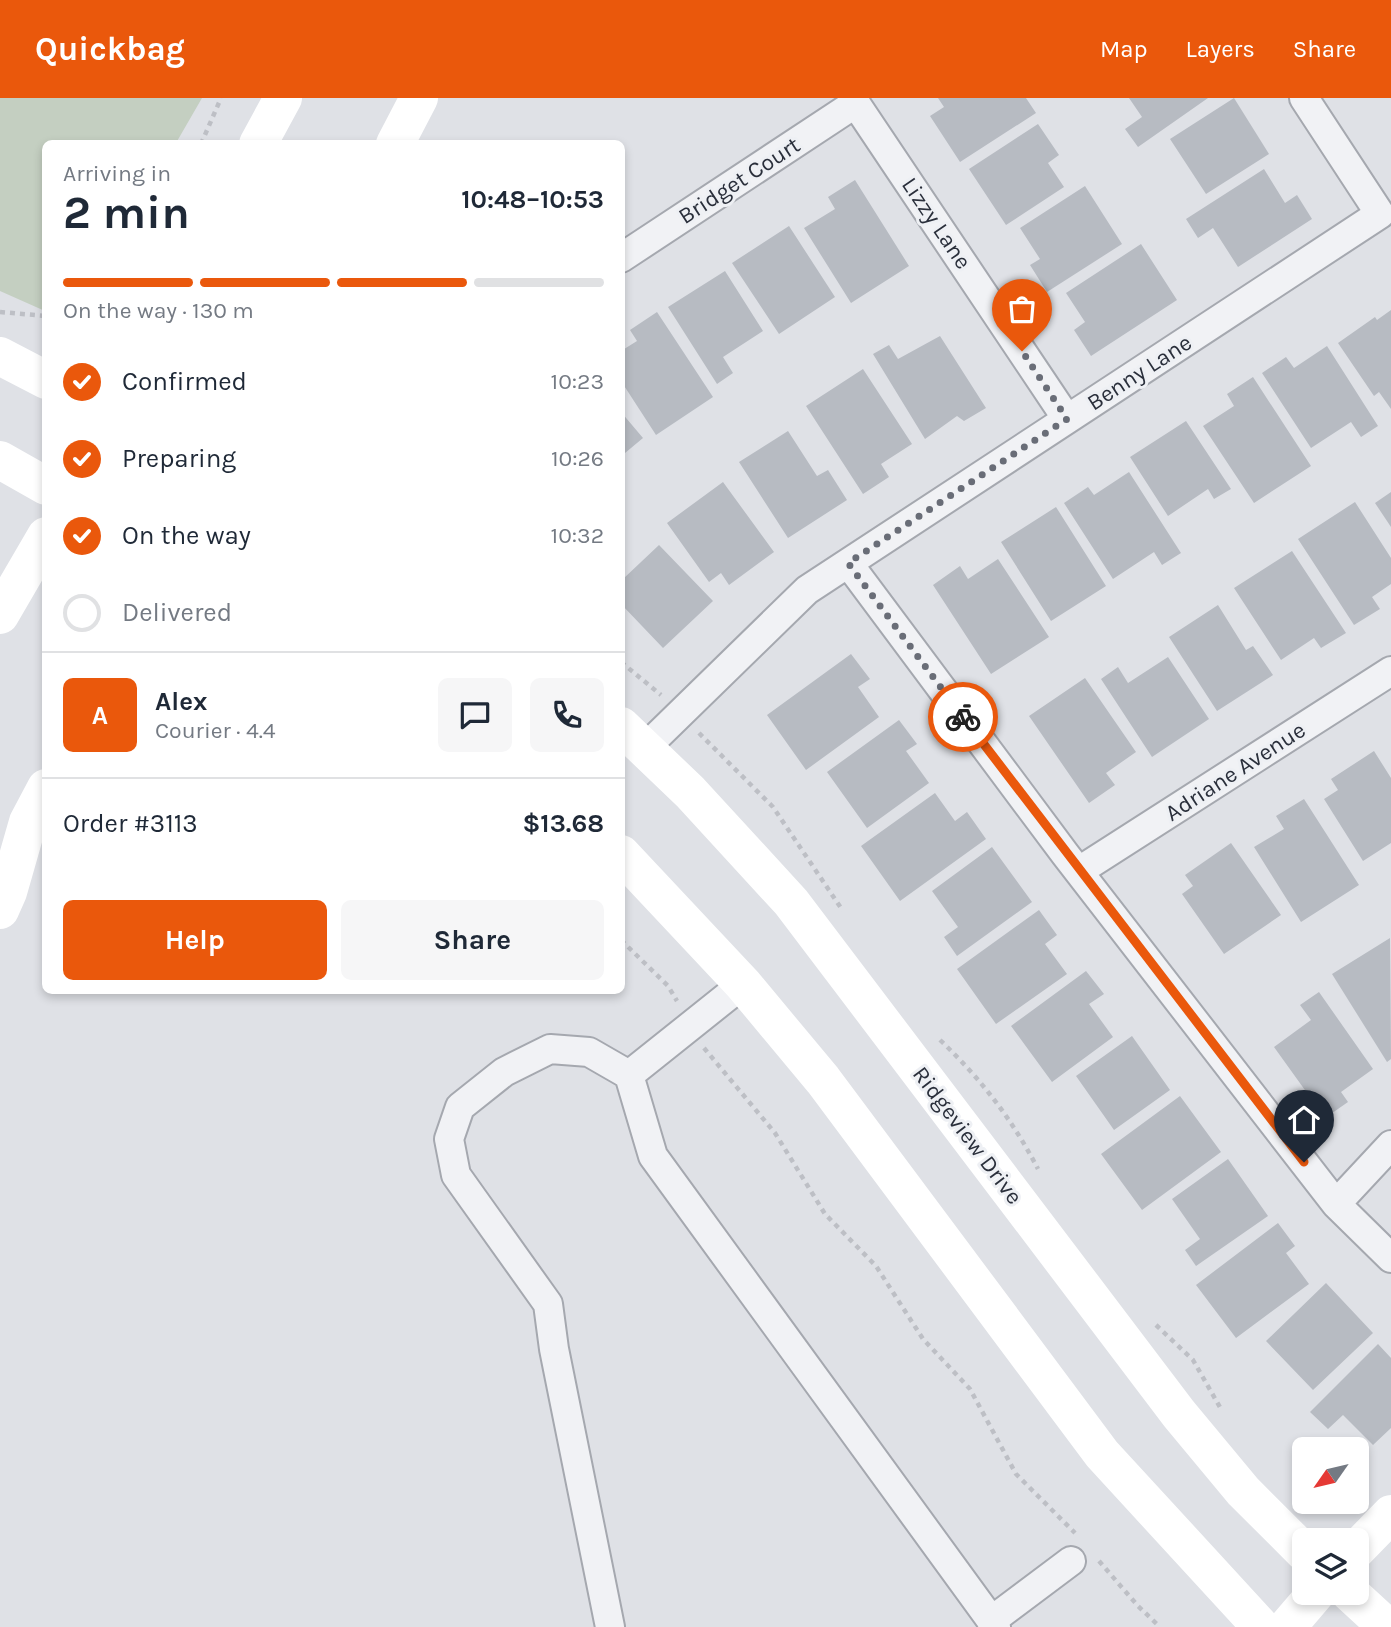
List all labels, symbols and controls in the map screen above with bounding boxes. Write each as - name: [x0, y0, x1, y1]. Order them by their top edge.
- text: Quickbag: [35, 30, 185, 68]
- text: Map: [1100, 35, 1148, 63]
- text: Layers: [1186, 35, 1255, 63]
- text: Share: [1293, 35, 1356, 63]
- street label: Bridget Court: [673, 131, 805, 230]
- text: Arriving in: [63, 160, 171, 187]
- street label: Lizzy Lane: [896, 172, 977, 274]
- text: 10:48–10:53: [461, 184, 604, 215]
- text: 2 min: [63, 186, 190, 240]
- pin: [992, 279, 1052, 351]
- icon: bag: [1003, 290, 1041, 328]
- text: On the way · 130 m: [63, 297, 254, 324]
- street label: Benny Lane: [1082, 329, 1197, 416]
- icon: check: [63, 363, 101, 401]
- text: Confirmed: [122, 366, 247, 397]
- text: 10:23: [551, 368, 604, 395]
- icon: check: [63, 440, 101, 478]
- text: Preparing: [122, 443, 236, 474]
- text: 10:26: [551, 445, 604, 472]
- icon: check: [63, 517, 101, 555]
- text: On the way: [122, 520, 251, 551]
- text: 10:32: [551, 522, 604, 549]
- text: Delivered: [122, 597, 232, 628]
- button: chat: [438, 678, 512, 752]
- button: phone: [530, 678, 604, 752]
- courier: [928, 682, 998, 752]
- text: Alex: [155, 686, 207, 717]
- icon: bike: [944, 698, 982, 736]
- text: A: [92, 700, 108, 731]
- street label: Adriane Avenue: [1160, 716, 1310, 827]
- text: Courier · 4.4: [155, 717, 276, 744]
- text: Order #3113: [63, 808, 198, 839]
- text: $13.68: [522, 808, 604, 839]
- button: Help: [63, 900, 327, 980]
- button: Share: [341, 900, 604, 980]
- street label: Ridgeview Drive: [907, 1061, 1028, 1209]
- pin: [1274, 1090, 1334, 1162]
- icon: home: [1285, 1101, 1323, 1139]
- north arrow: [1292, 1437, 1368, 1514]
- map controls: [1292, 1437, 1369, 1605]
- button: layers: [1292, 1528, 1369, 1605]

